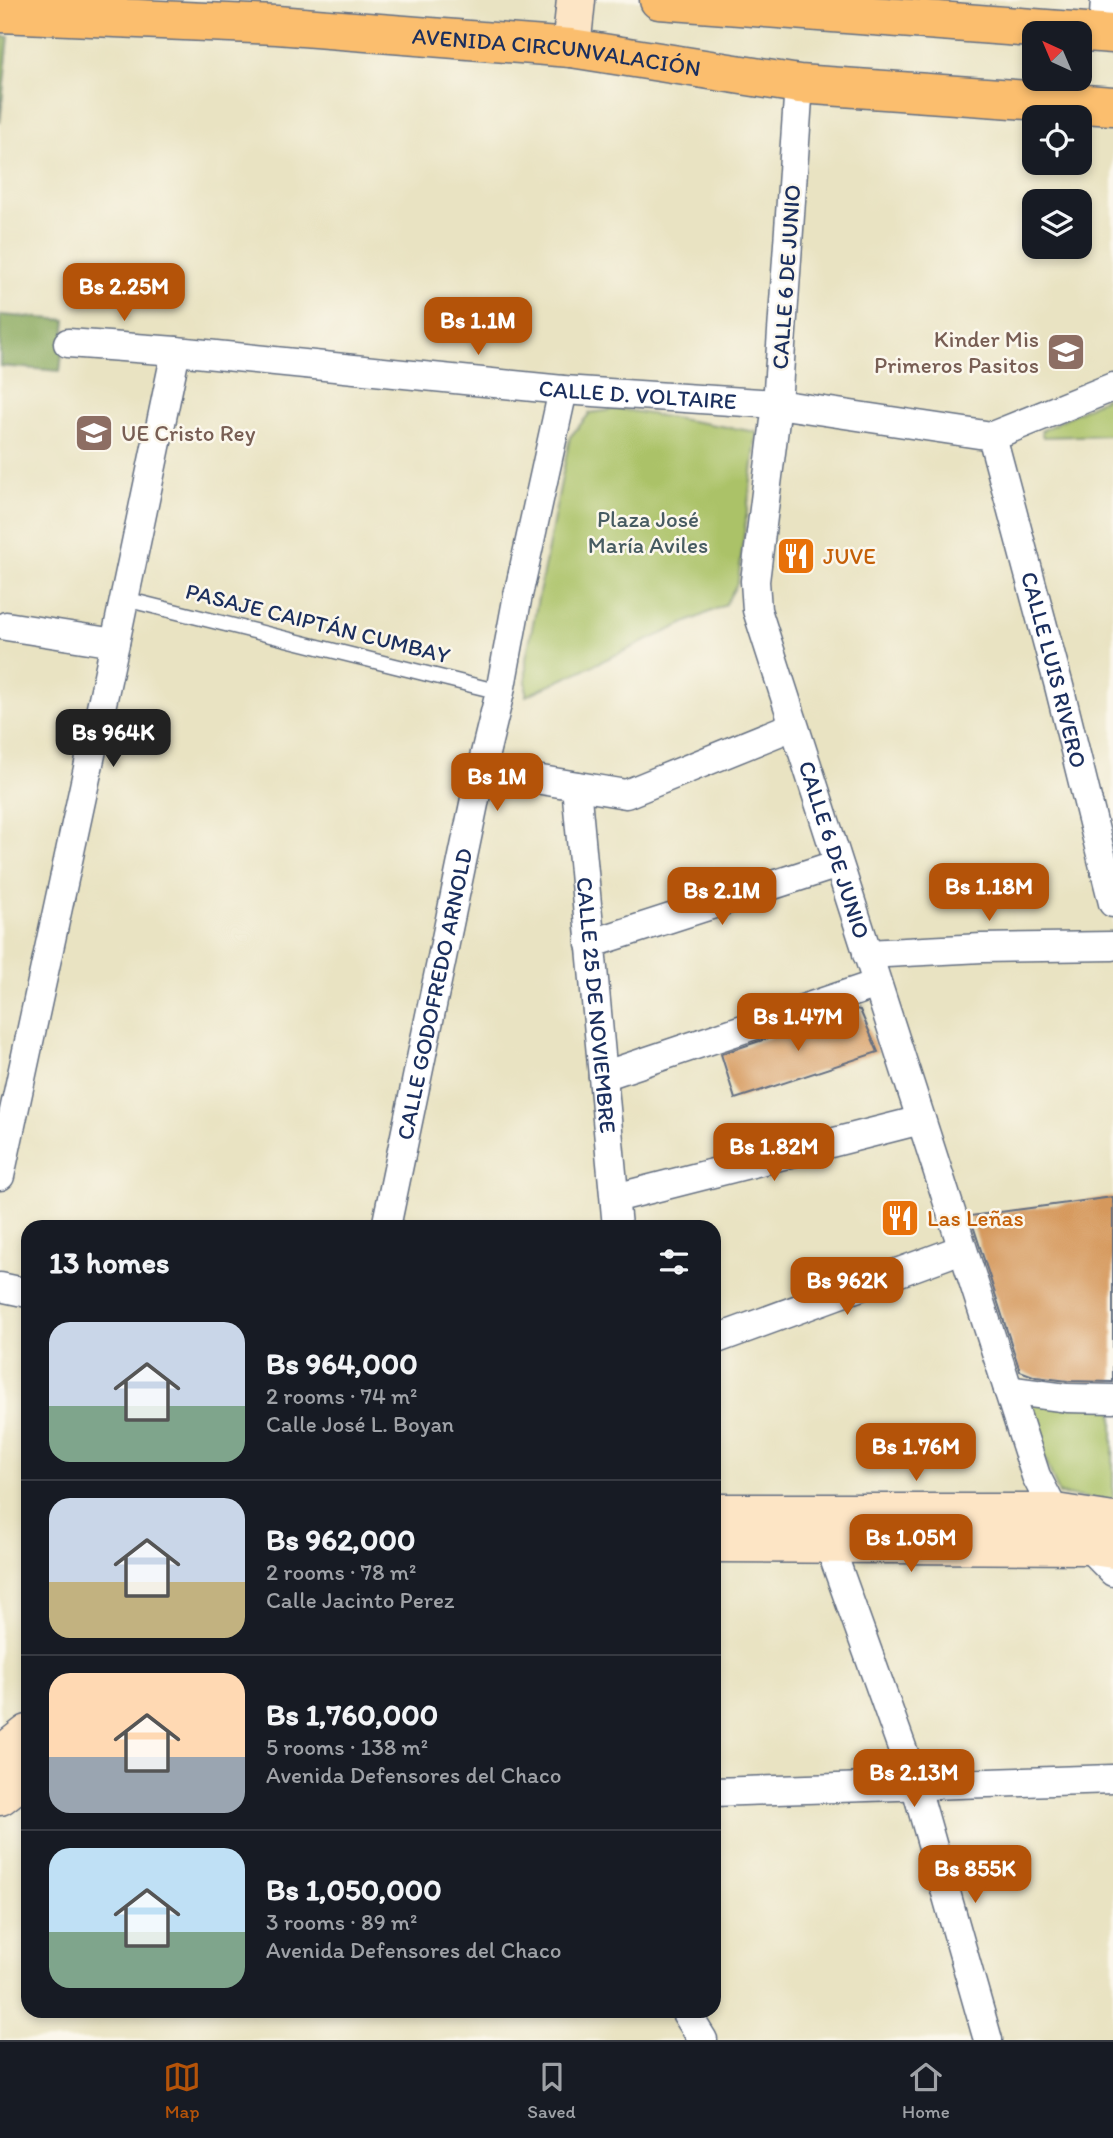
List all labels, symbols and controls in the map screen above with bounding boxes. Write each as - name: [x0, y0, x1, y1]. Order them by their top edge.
- north arrow: [1022, 21, 1092, 91]
- map controls: [1022, 21, 1092, 259]
- street label: AVENIDA CIRCUNVALACIÓN: [411, 22, 703, 82]
- button: locate: [1022, 105, 1092, 175]
- street label: CALLE 6 DE JUNIO: [766, 184, 806, 370]
- button: layers: [1022, 189, 1092, 259]
- pin: Bs 2.25M: [52, 264, 196, 323]
- text: Bs 2.25M: [79, 272, 169, 300]
- pin: Bs 1.1M: [413, 298, 543, 357]
- text: Bs 1.1M: [440, 306, 516, 334]
- place label: Kinder Mis Primeros Pasitos: [874, 325, 1039, 379]
- school or university icon: Kinder Mis Primeros Pasitos: [1045, 331, 1087, 373]
- street label: CALLE D. VOLTAIRE: [537, 374, 738, 415]
- school or university icon: UE Cristo Rey: [73, 412, 115, 454]
- place label: UE Cristo Rey: [121, 419, 256, 447]
- park label: Plaza José María Aviles: [588, 505, 708, 559]
- restaurant icon: JUVE: [775, 535, 817, 577]
- place label: JUVE: [823, 542, 876, 570]
- street label: CALLE LUIS RIVERO: [1015, 569, 1093, 771]
- street label: PASAJE CAIPTÁN CUMBAY: [183, 577, 453, 669]
- pin: Bs 964K: [48, 710, 178, 769]
- text: Bs 964K: [72, 718, 154, 746]
- pin: Bs 1M: [448, 754, 546, 813]
- street label: CALLE 6 DE JUNIO: [792, 757, 876, 942]
- text: Bs 1M: [467, 762, 527, 790]
- street label: CALLE GODOFREDO ARNOLD: [390, 846, 478, 1142]
- pin: Bs 1.18M: [917, 864, 1061, 923]
- pin: Bs 2.1M: [657, 867, 787, 927]
- text: Bs 1.18M: [945, 872, 1033, 900]
- street label: CALLE 25 DE NOVIEMBRE: [571, 876, 622, 1135]
- text: Bs 2.1M: [683, 876, 761, 904]
- pin: Bs 1.47M: [726, 993, 870, 1053]
- text: Bs 1.47M: [753, 1002, 843, 1030]
- pin: Bs 1.82M: [702, 1124, 846, 1183]
- text: Bs 1.82M: [729, 1132, 819, 1160]
- restaurant icon: Las Leñas: [879, 1197, 921, 1239]
- place label: Las Leñas: [927, 1204, 1024, 1232]
- icon: filters: [655, 1243, 693, 1281]
- text: 13 homes: [49, 1244, 169, 1281]
- pin: Bs 962K: [782, 1258, 912, 1317]
- text: Bs 962K: [807, 1266, 887, 1294]
- text: Bs 964,000: [266, 1345, 418, 1382]
- icon: home: [105, 1350, 189, 1434]
- text: 2 rooms · 74 m²: [266, 1382, 418, 1410]
- text: Calle José L. Boyan: [266, 1410, 454, 1438]
- pin: Bs 1.76M: [844, 1424, 988, 1483]
- text: Bs 1.76M: [872, 1432, 960, 1460]
- pin: Bs 1.05M: [839, 1514, 983, 1574]
- text: Bs 962,000: [266, 1521, 415, 1558]
- text: Bs 1.05M: [866, 1523, 956, 1551]
- icon: home: [105, 1526, 189, 1610]
- text: 2 rooms · 78 m²: [266, 1558, 416, 1586]
- text: Calle Jacinto Perez: [266, 1586, 454, 1614]
- text: Bs 1,760,000: [266, 1696, 438, 1733]
- icon: home: [105, 1701, 189, 1785]
- text: 5 rooms · 138 m²: [266, 1733, 428, 1761]
- pin: Bs 2.13M: [842, 1750, 986, 1809]
- text: Bs 2.13M: [869, 1758, 959, 1786]
- text: Avenida Defensores del Chaco: [266, 1761, 562, 1789]
- pin: Bs 855K: [910, 1846, 1040, 1905]
- text: Bs 855K: [934, 1854, 1016, 1882]
- text: Bs 1,050,000: [266, 1871, 442, 1908]
- icon: home: [105, 1876, 189, 1960]
- text: 3 rooms · 89 m²: [266, 1908, 417, 1936]
- text: Avenida Defensores del Chaco: [266, 1936, 562, 1964]
- tab: Map: [163, 2058, 201, 2123]
- tab: Saved: [527, 2058, 576, 2123]
- tab: Home: [902, 2058, 950, 2123]

